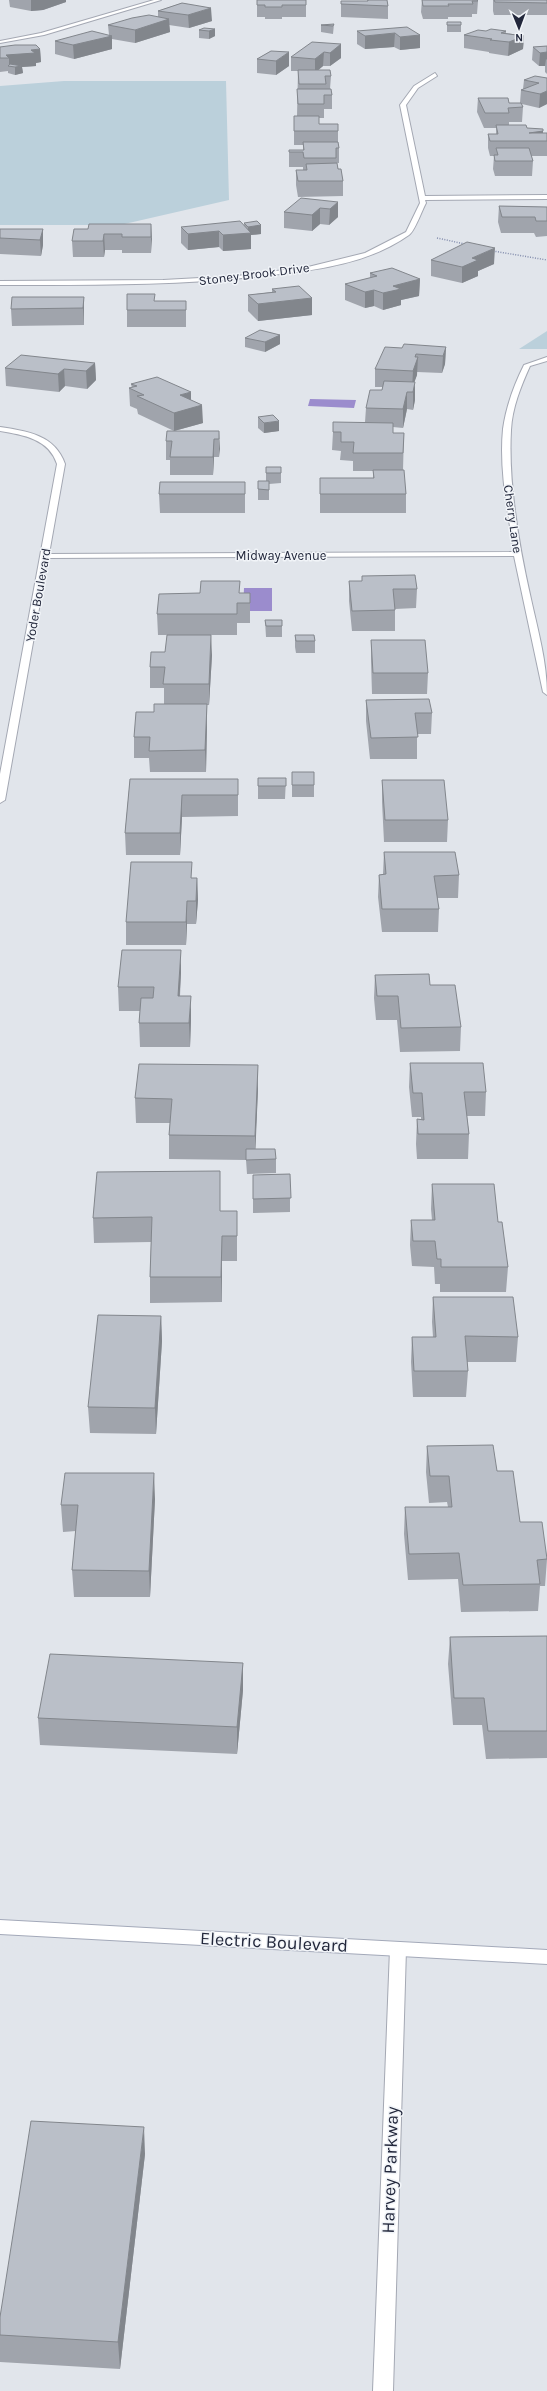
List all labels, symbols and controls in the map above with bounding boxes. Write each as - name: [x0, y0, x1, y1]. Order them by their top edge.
- north arrow: [499, 8, 539, 48]
- text: N: [515, 31, 523, 44]
- street label: Stoney Brook Drive: [198, 260, 310, 288]
- street label: Cherry Lane: [501, 484, 525, 554]
- street label: Yoder Boulevard: [22, 547, 54, 643]
- street label: Midway Avenue: [235, 548, 327, 563]
- street label: Electric Boulevard: [199, 1927, 349, 1957]
- street label: Harvey Parkway: [377, 2105, 403, 2234]

